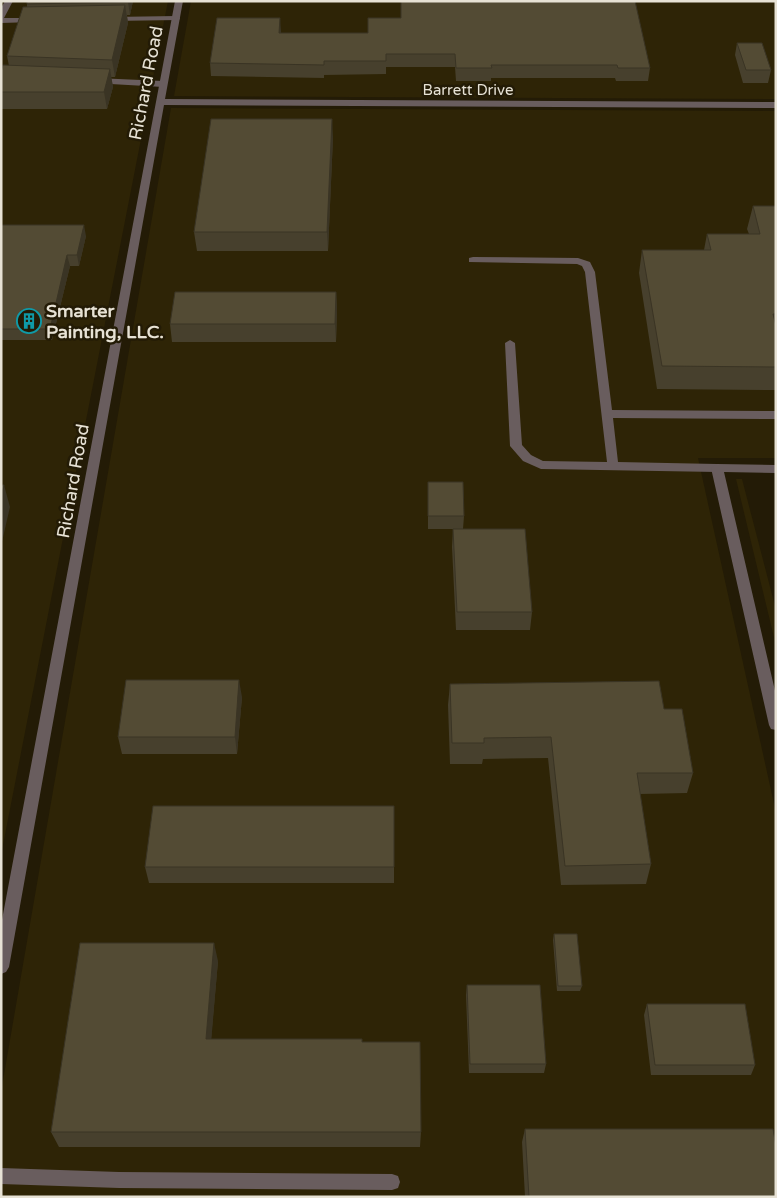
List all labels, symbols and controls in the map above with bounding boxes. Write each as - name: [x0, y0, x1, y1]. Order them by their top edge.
- street label: Richard Road: [124, 24, 168, 142]
- street label: Barrett Drive: [423, 81, 513, 99]
- place label: Smarter Painting, LLC.: [46, 300, 164, 343]
- building icon: Smarter Painting, LLC.: [16, 308, 42, 334]
- street label: Richard Road: [52, 422, 94, 540]

